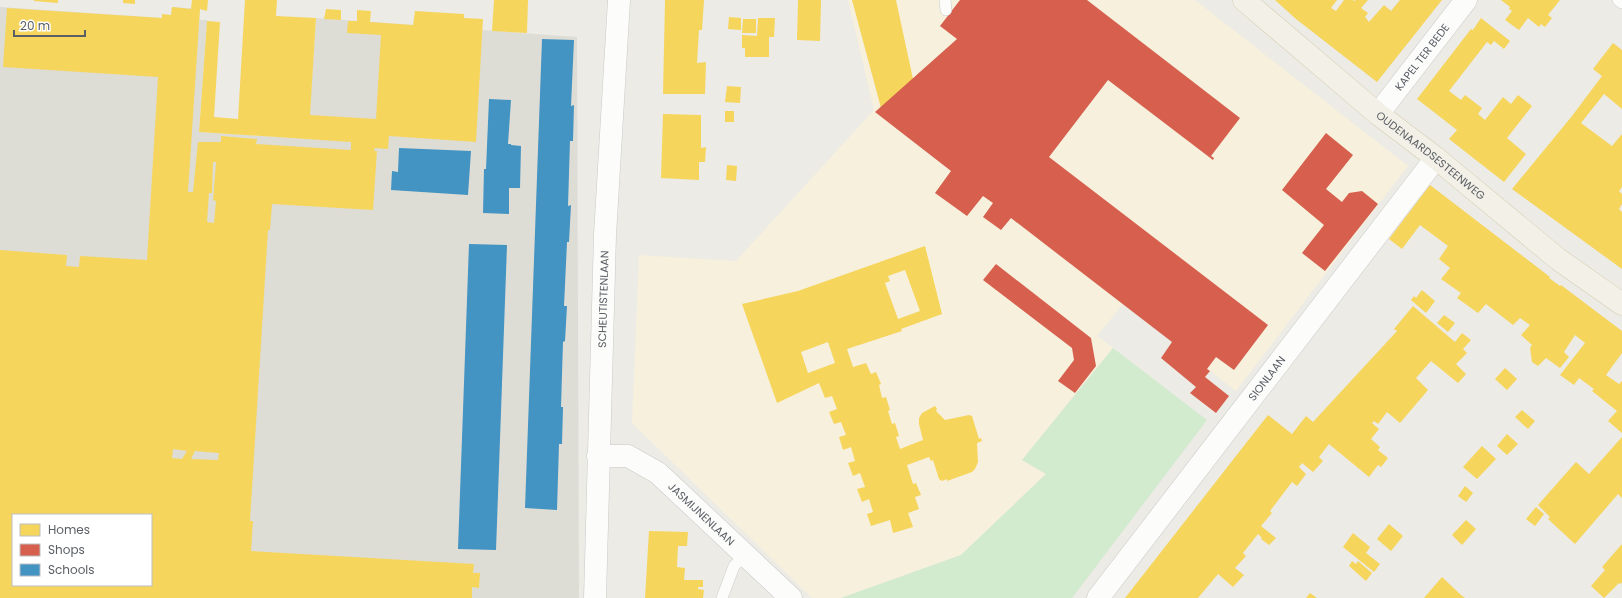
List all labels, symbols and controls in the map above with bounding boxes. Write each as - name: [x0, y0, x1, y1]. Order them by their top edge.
- scale bar: [14, 12, 85, 38]
- text: 20 m: [20, 17, 50, 34]
- street label: KAPEL TER BEDE: [1391, 20, 1453, 94]
- street label: OUDENAARDSESTEENWEG: [1373, 107, 1489, 204]
- street label: SCHEUTISTENLAAN: [594, 250, 613, 348]
- street label: SIONLAAN: [1244, 352, 1289, 404]
- street label: JASMIJNENLAAN: [664, 478, 738, 549]
- legend: [12, 514, 152, 586]
- text: Homes: [48, 521, 90, 538]
- text: Shops: [48, 541, 85, 558]
- text: Schools: [48, 561, 95, 578]

